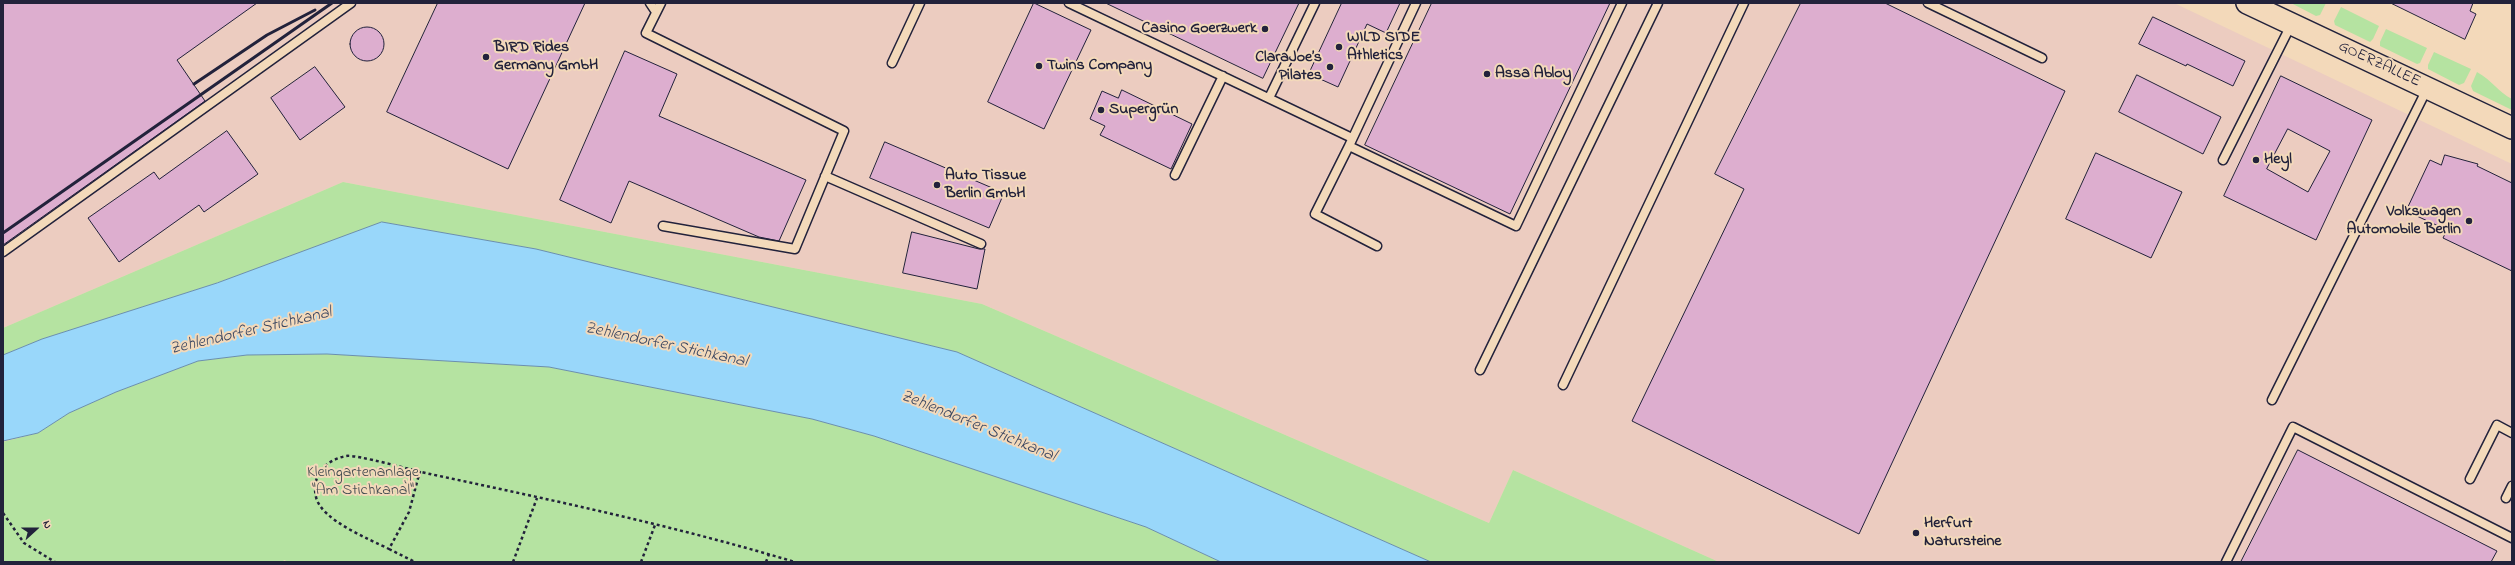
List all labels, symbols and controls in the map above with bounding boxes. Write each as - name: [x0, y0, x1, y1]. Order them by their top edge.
- place label: Casino Goerzwerk: [1142, 19, 1257, 39]
- marker: Casino Goerzwerk: [1260, 24, 1270, 34]
- place label: WILD SIDE Athletics: [1347, 28, 1420, 66]
- place label: BIRD Rides Germany GmbH: [494, 38, 598, 76]
- street label: GOERZALLEE: [2335, 38, 2423, 92]
- marker: WILD SIDE Athletics: [1334, 42, 1344, 52]
- place label: ClaraJoe’s Pilates: [1255, 48, 1322, 86]
- marker: BIRD Rides Germany GmbH: [481, 52, 491, 62]
- place label: Twins Company: [1047, 56, 1152, 76]
- marker: Twins Company: [1034, 61, 1044, 71]
- marker: ClaraJoe’s Pilates: [1325, 62, 1335, 72]
- place label: Assa Abloy: [1495, 64, 1572, 84]
- marker: Assa Abloy: [1482, 69, 1492, 79]
- place label: Supergrün: [1109, 100, 1178, 120]
- marker: Supergrün: [1096, 105, 1106, 115]
- place label: Heyl: [2264, 150, 2292, 170]
- marker: Heyl: [2251, 155, 2261, 165]
- place label: Auto Tissue Berlin GmbH: [945, 166, 1026, 204]
- marker: Auto Tissue Berlin GmbH: [932, 180, 942, 190]
- place label: Volkswagen Automobile Berlin: [2347, 202, 2461, 240]
- marker: Volkswagen Automobile Berlin: [2464, 216, 2474, 226]
- water label: Zehlendorfer Stichkanal: [168, 303, 334, 361]
- water label: Zehlendorfer Stichkanal: [583, 319, 749, 373]
- water label: Zehlendorfer Stichkanal: [898, 387, 1058, 467]
- park label: Kleingartenanlage "Am Stichkanal": [307, 463, 419, 501]
- north arrow: [16, 509, 56, 549]
- place label: Herfurt Natursteine: [1924, 514, 2002, 552]
- text: N: [38, 518, 56, 531]
- marker: Herfurt Natursteine: [1911, 528, 1921, 538]

